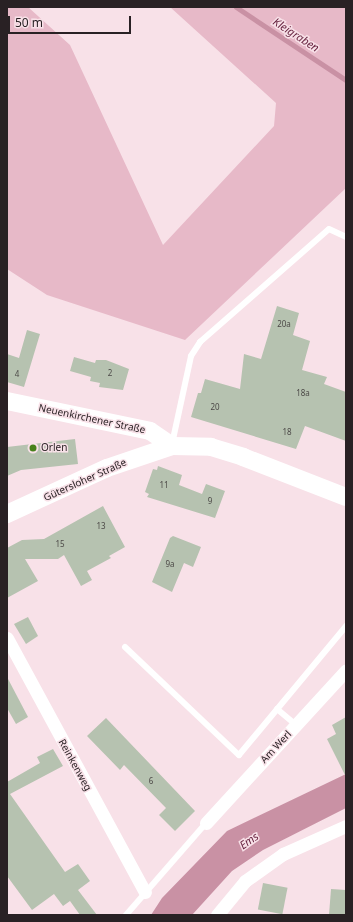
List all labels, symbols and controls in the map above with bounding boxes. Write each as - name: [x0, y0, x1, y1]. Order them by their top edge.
- scale bar: [10, 8, 133, 34]
- text: 50 m: [15, 14, 43, 31]
- water label: Kleigraben: [270, 15, 322, 55]
- house number: 20a: [277, 319, 291, 329]
- house number: 2: [108, 368, 112, 378]
- house number: 4: [15, 369, 19, 379]
- house number: 18a: [296, 388, 310, 398]
- street label: Neuenkirchener Straße: [38, 402, 146, 436]
- house number: 20: [210, 402, 220, 412]
- house number: 18: [282, 427, 292, 437]
- place label: Orlen: [41, 442, 67, 454]
- marker: Orlen: [28, 443, 38, 453]
- street label: Gütersloher Straße: [42, 456, 128, 504]
- house number: 11: [159, 480, 169, 490]
- house number: 9: [208, 496, 212, 506]
- house number: 13: [96, 521, 106, 531]
- house number: 15: [55, 539, 65, 549]
- house number: 9a: [165, 559, 175, 569]
- street label: Am Werl: [258, 728, 294, 766]
- street label: Reinkenweg: [56, 737, 94, 793]
- house number: 6: [149, 776, 153, 786]
- water label: Ems: [237, 830, 261, 852]

